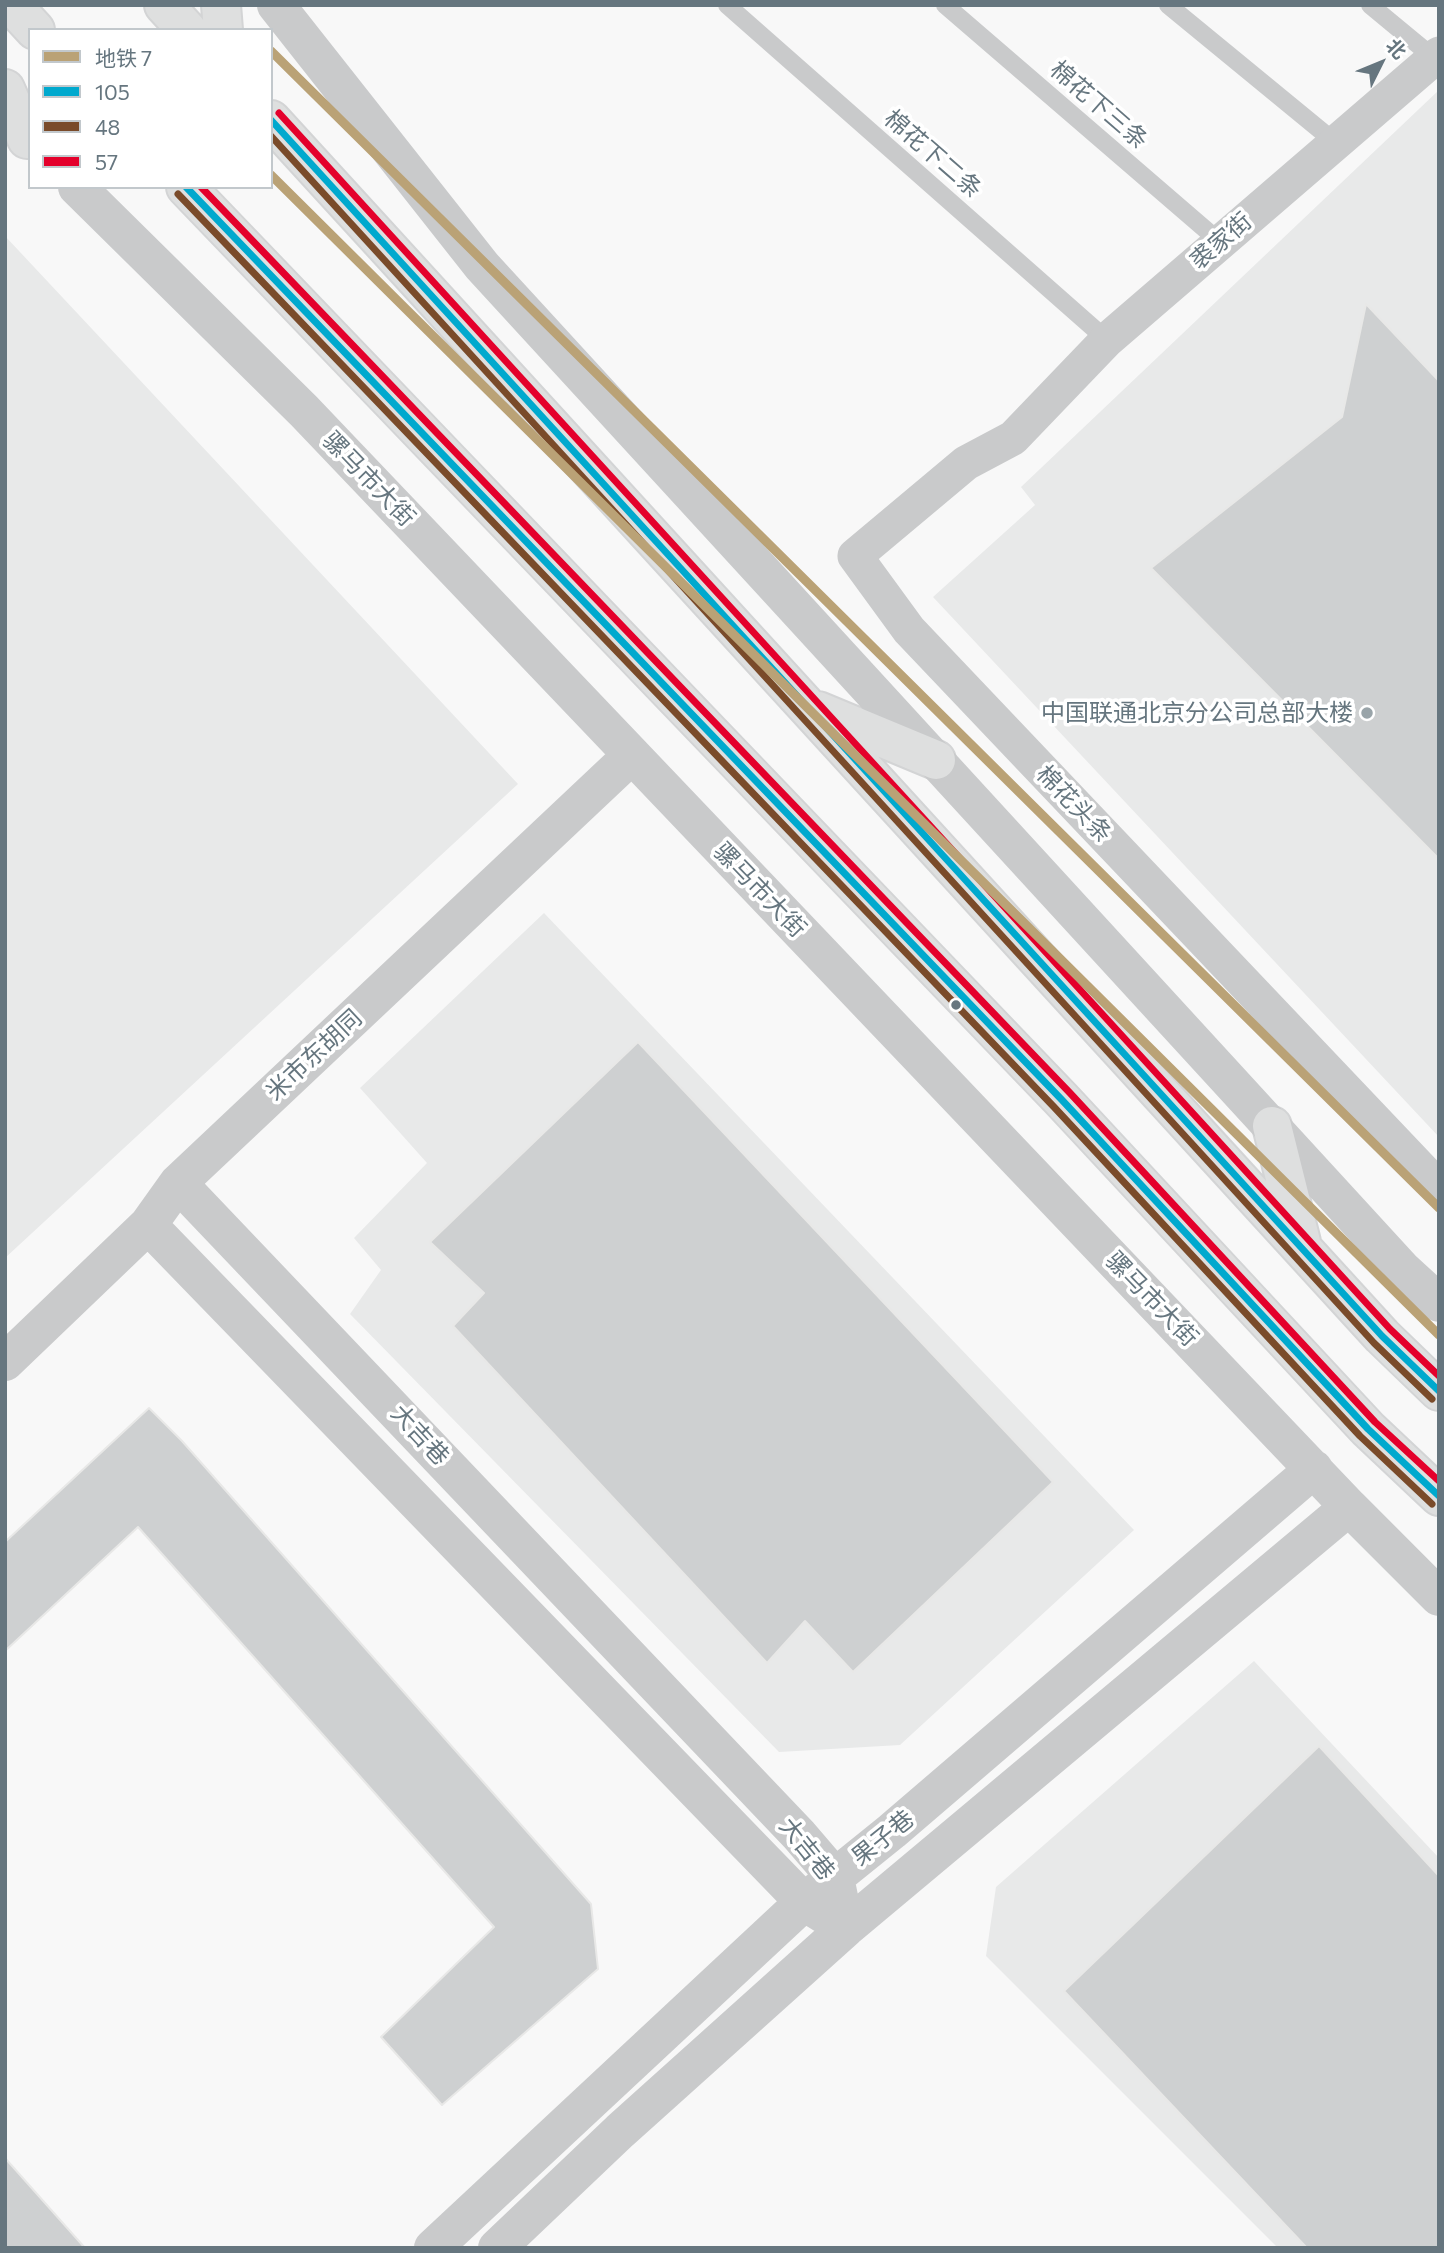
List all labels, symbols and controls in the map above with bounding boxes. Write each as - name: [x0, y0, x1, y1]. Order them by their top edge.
- legend: [28, 28, 273, 189]
- north arrow: [1346, 28, 1416, 98]
- text: 北: [1382, 34, 1412, 63]
- text: 地铁 7: [95, 45, 152, 70]
- street label: 棉花下三条: [1044, 55, 1154, 155]
- text: 105: [95, 79, 130, 104]
- street label: 棉花下二条: [878, 104, 988, 204]
- text: 48: [95, 114, 120, 139]
- text: 57: [95, 149, 118, 174]
- street label: 裘家街: [1184, 207, 1258, 275]
- street label: 骡马市大街: [317, 426, 421, 532]
- place label: 中国联通北京分公司总部大楼: [1041, 699, 1353, 727]
- marker: 中国联通北京分公司总部大楼: [1359, 705, 1375, 721]
- street label: 棉花头条: [1030, 759, 1118, 849]
- street label: 骡马市大街: [708, 837, 812, 943]
- unlabelled marker: [949, 998, 963, 1012]
- street label: 米市东胡同: [260, 1004, 368, 1106]
- street label: 骡马市大街: [1100, 1246, 1204, 1352]
- street label: 大吉巷: [385, 1399, 455, 1471]
- street label: 果子巷: [846, 1804, 920, 1872]
- street label: 大吉巷: [773, 1812, 841, 1886]

